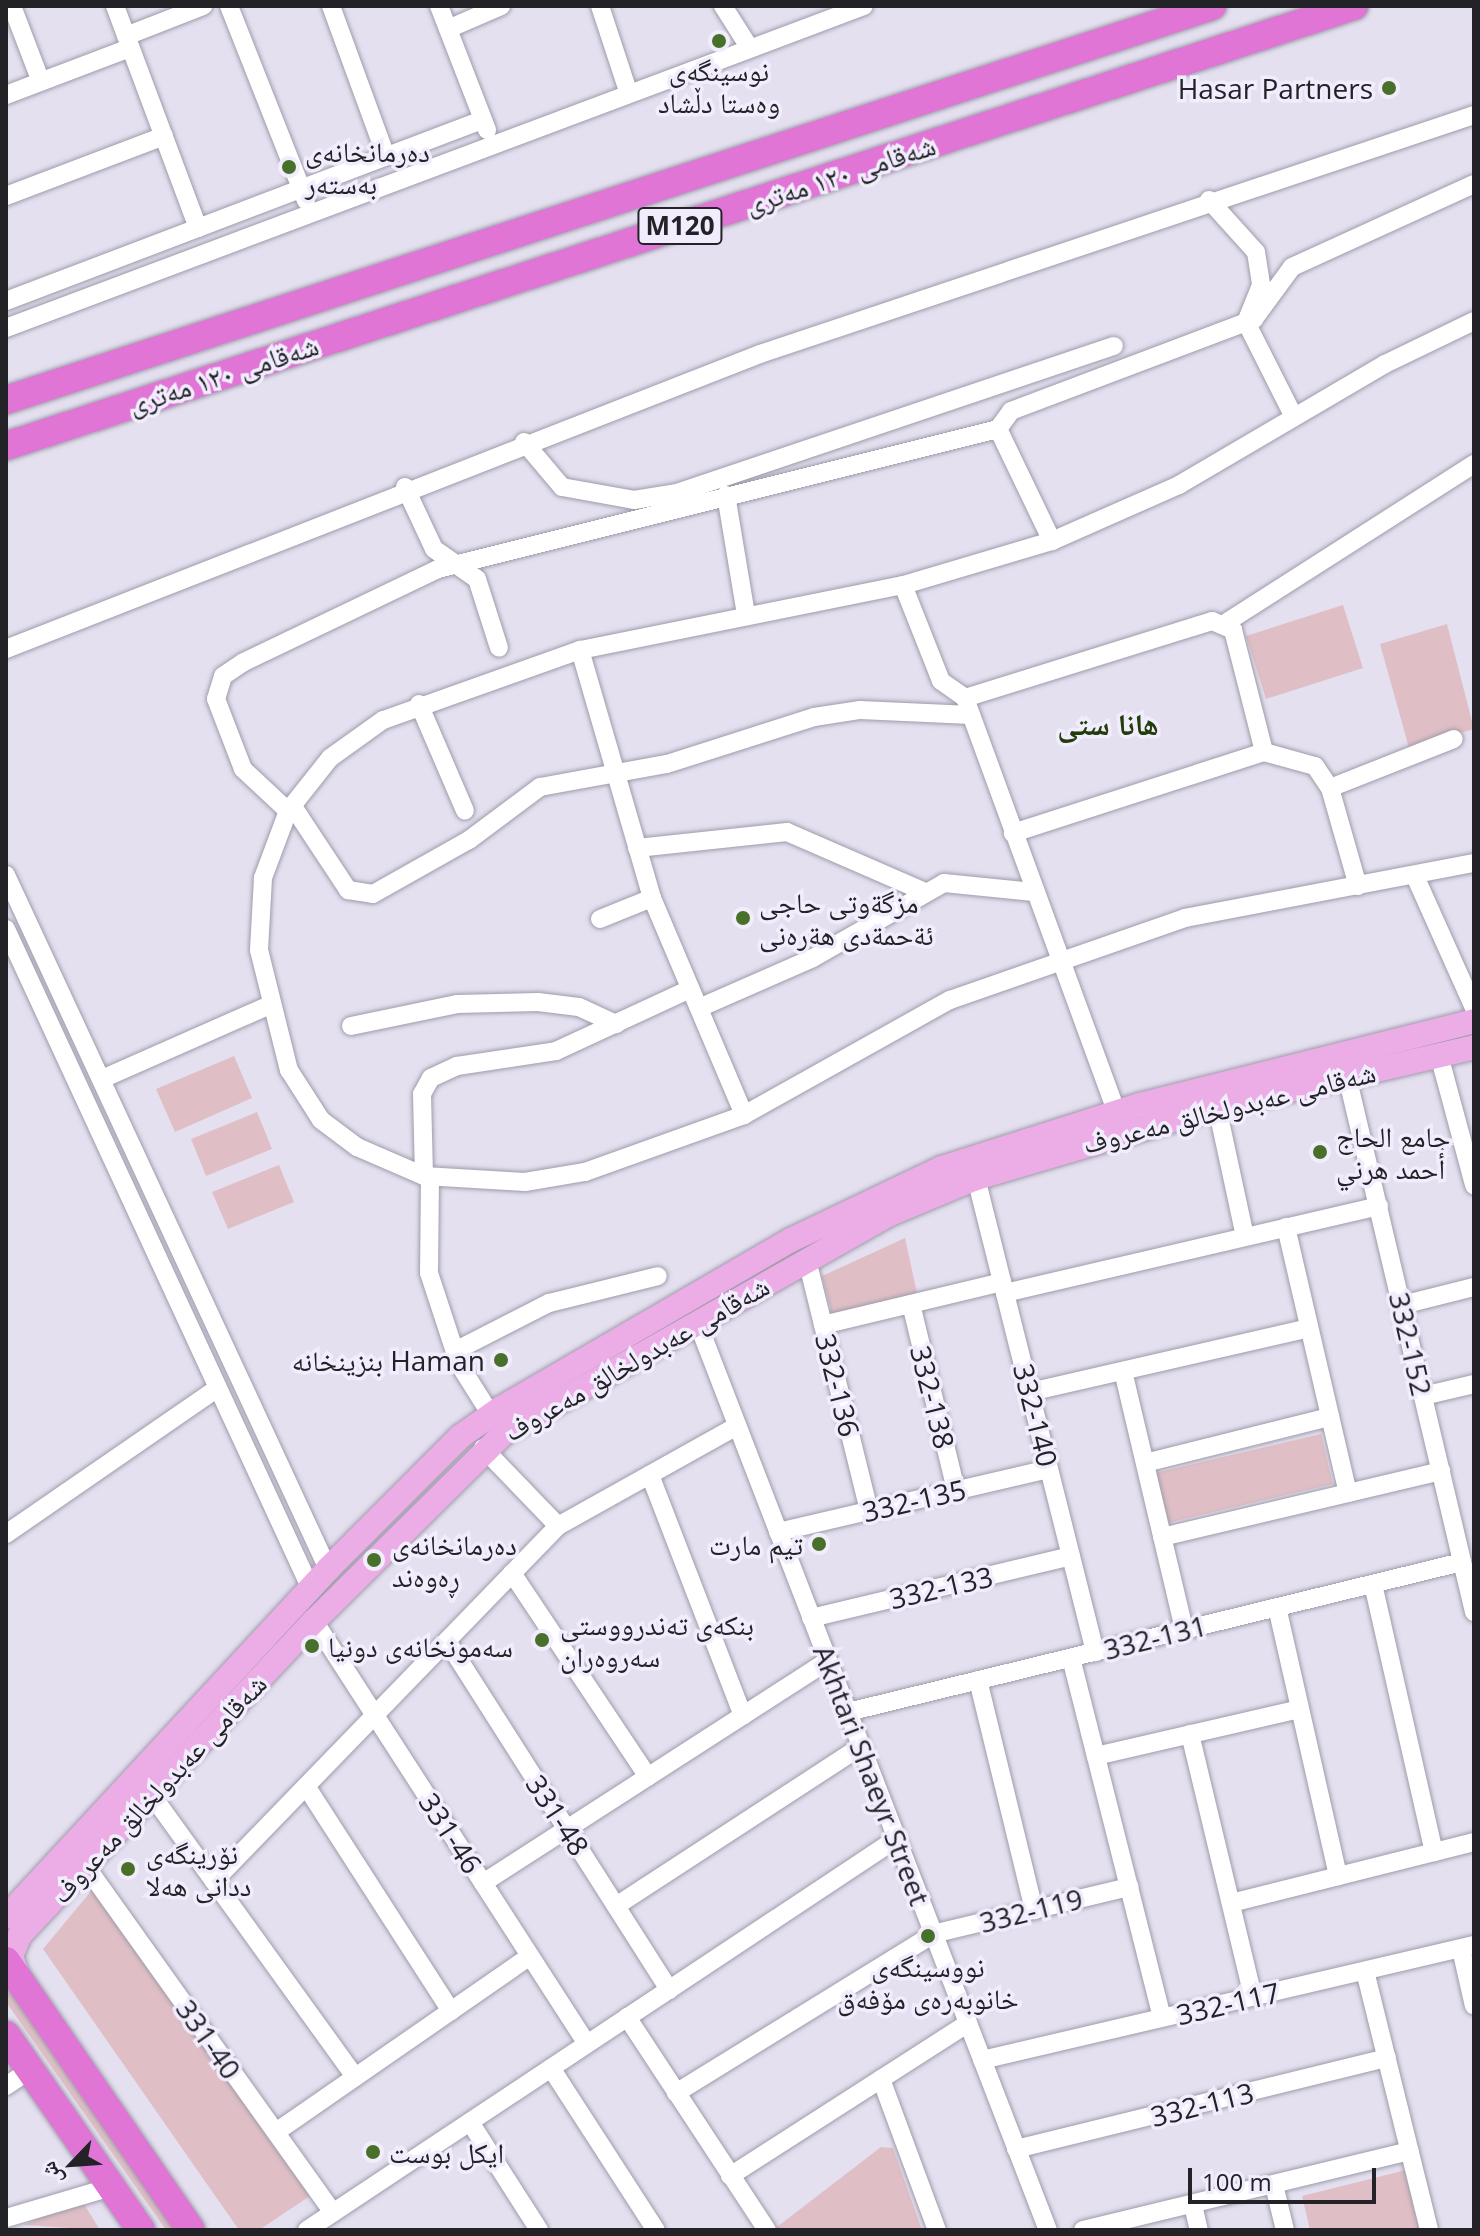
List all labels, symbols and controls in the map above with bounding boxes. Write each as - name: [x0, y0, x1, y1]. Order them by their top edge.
- marker: نوسینگەی وەستا دڵشاد: [710, 32, 728, 50]
- place label: نوسینگەی وەستا دڵشاد: [658, 53, 780, 119]
- place label: Hasar Partners: [1178, 71, 1373, 105]
- marker: Hasar Partners: [1380, 79, 1398, 97]
- street label: شەقامی ١٢٠ مەتری: [741, 127, 939, 221]
- place label: دەرمانخانەی بەستەر: [305, 134, 430, 200]
- marker: دەرمانخانەی بەستەر: [280, 158, 298, 176]
- road number: M120: [636, 204, 724, 248]
- street label: شەقامی ١٢٠ مەتری: [124, 327, 322, 421]
- district label: هانا ستى: [1057, 706, 1159, 742]
- place label: مزگةوتی حاجی ئةحمةدی هةرەنی: [759, 885, 934, 951]
- marker: مزگةوتی حاجی ئةحمةدی هةرەنی: [734, 909, 752, 927]
- street label: شەقامی عەبدولخالق مەعروف: [1079, 1054, 1379, 1160]
- place label: جامع الحاج أحمد هرني: [1336, 1119, 1450, 1185]
- marker: جامع الحاج أحمد هرني: [1311, 1143, 1329, 1161]
- street label: شەقامی عەبدولخالق مەعروف: [497, 1268, 775, 1448]
- street label: 332-152: [1383, 1289, 1439, 1399]
- street label: 332-136: [809, 1330, 867, 1440]
- street label: 332-138: [904, 1342, 962, 1452]
- place label: بنزینخانە Haman: [292, 1343, 485, 1377]
- marker: بنزینخانە Haman: [492, 1351, 510, 1369]
- street label: 332-140: [1007, 1360, 1065, 1470]
- street label: 332-135: [859, 1472, 969, 1528]
- place label: دەرمانخانەی ڕەوەند: [392, 1527, 517, 1593]
- place label: تيم مارت: [709, 1527, 803, 1561]
- marker: تيم مارت: [810, 1535, 828, 1553]
- marker: دەرمانخانەی ڕەوەند: [363, 1549, 385, 1571]
- street label: 332-133: [886, 1559, 996, 1615]
- place label: بنکەی تەندرووستی سەروەران: [560, 1607, 754, 1673]
- street label: 332-131: [1100, 1608, 1210, 1666]
- place label: سەمونخانەی دونیا: [328, 1629, 513, 1663]
- marker: بنکەی تەندرووستی سەروەران: [531, 1629, 553, 1651]
- marker: سەمونخانەی دونیا: [303, 1637, 321, 1655]
- street label: Akhtari Shaeyr Street: [807, 1640, 937, 1910]
- street label: شەقامی عەبدولخالق مەعروف: [43, 1667, 273, 1909]
- street label: 331-48: [520, 1769, 596, 1861]
- street label: 331-46: [413, 1787, 489, 1879]
- place label: نۆرینگەی ددانی هەلا: [146, 1836, 251, 1902]
- marker: نۆرینگەی ددانی هەلا: [117, 1858, 139, 1880]
- street label: 332-119: [976, 1881, 1086, 1939]
- marker: نووسینگەی خانوبەرەی مۆفەق: [919, 1927, 937, 1945]
- place label: نووسینگەی خانوبەرەی مۆفەق: [837, 1949, 1019, 2015]
- street label: 332-117: [1173, 1975, 1283, 2031]
- street label: 331-40: [170, 1993, 248, 2085]
- street label: 332-113: [1147, 2075, 1257, 2133]
- north arrow: [32, 2124, 112, 2204]
- place label: ايكل بوست: [389, 2135, 504, 2169]
- marker: ايكل بوست: [364, 2143, 382, 2161]
- scale bar: [1192, 2152, 1380, 2202]
- text: ش: [32, 2157, 69, 2191]
- text: 100 m: [1202, 2165, 1272, 2198]

